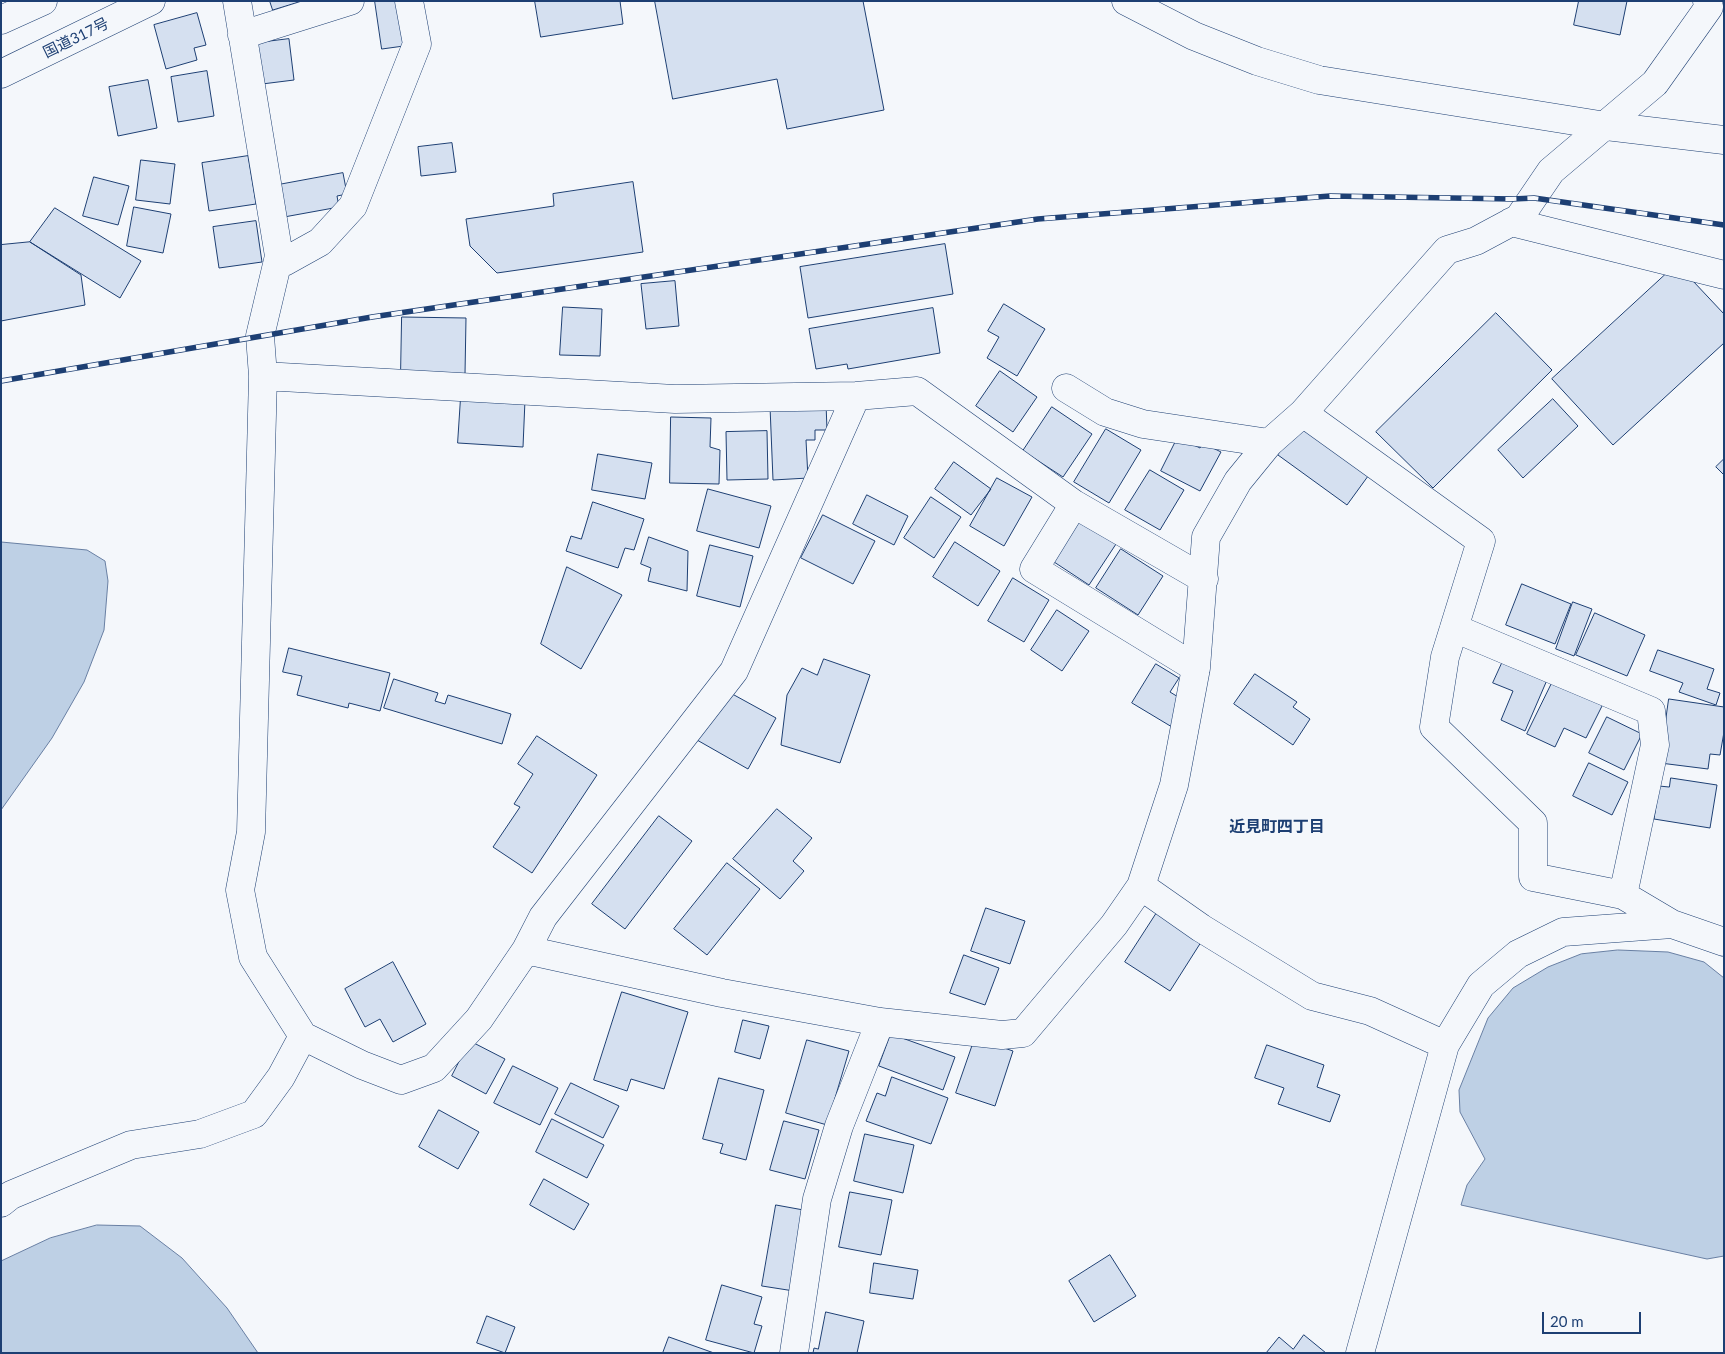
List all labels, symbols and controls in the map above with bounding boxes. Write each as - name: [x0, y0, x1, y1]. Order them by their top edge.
- street label: 国道317号: [40, 14, 112, 62]
- district label: 近見町四丁目: [1229, 817, 1325, 837]
- scale bar: [1545, 1302, 1644, 1334]
- text: 20 m: [1550, 1312, 1584, 1330]

